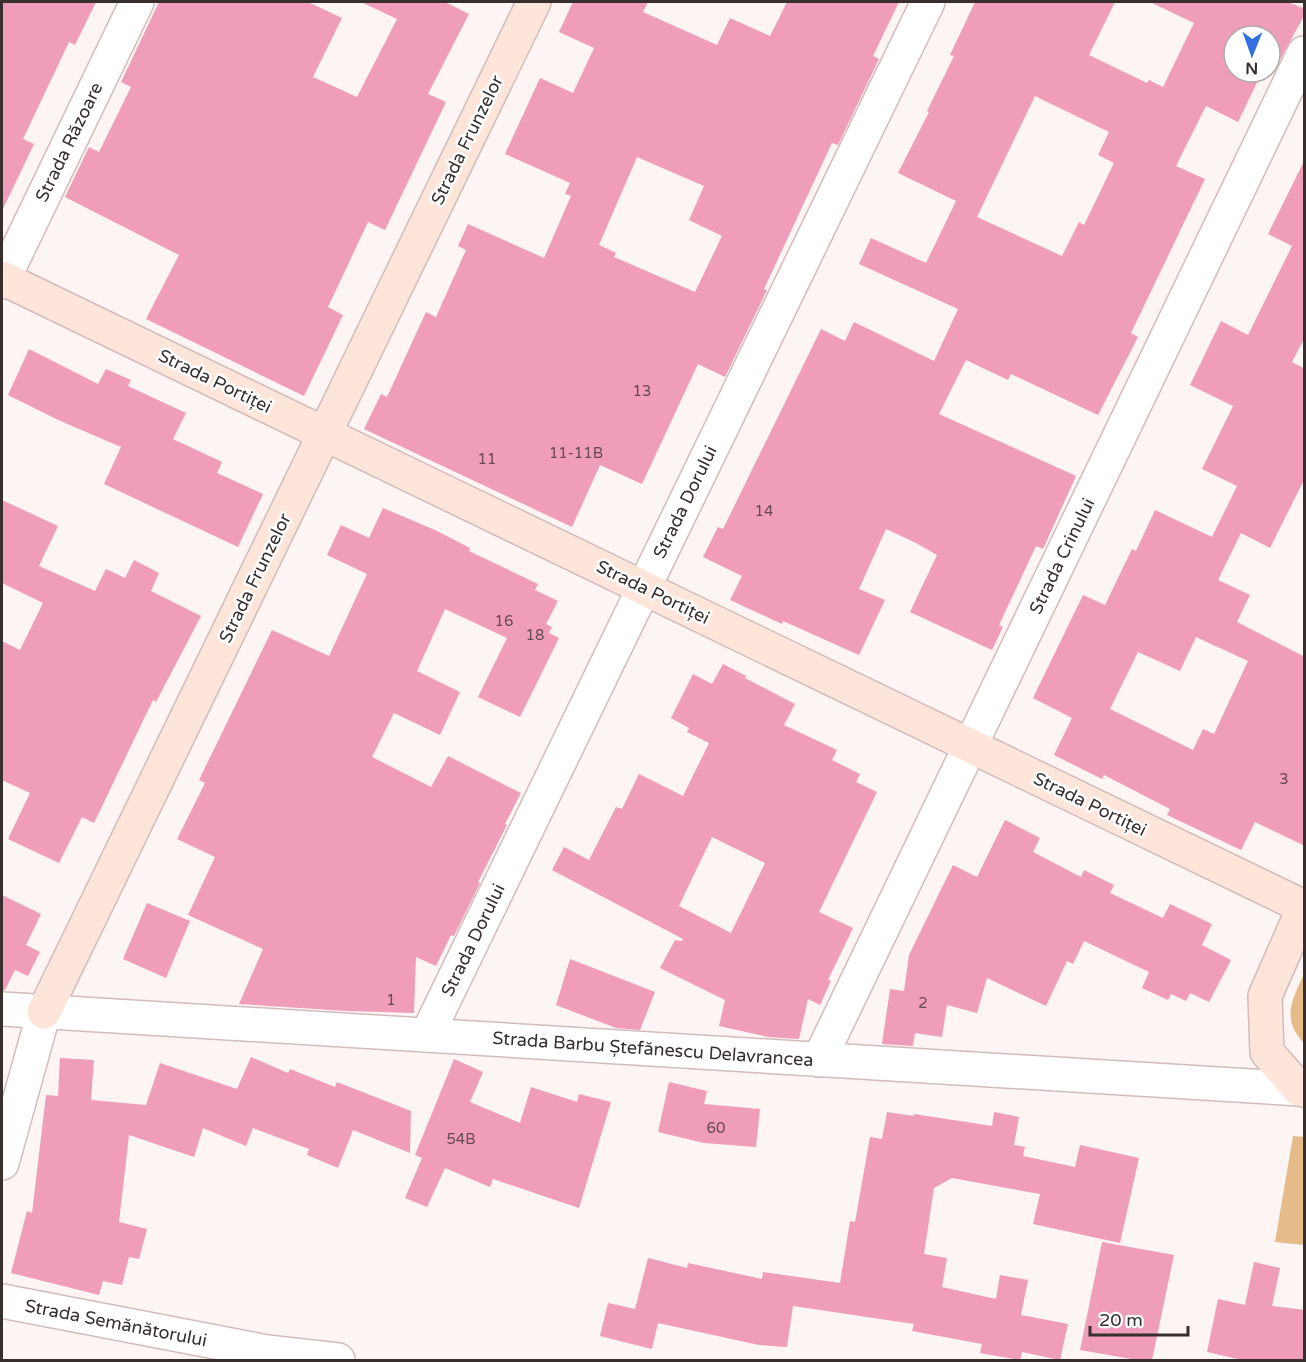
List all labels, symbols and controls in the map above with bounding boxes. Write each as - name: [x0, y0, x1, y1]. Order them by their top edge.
- north arrow: [1222, 24, 1282, 84]
- text: N: [1245, 58, 1258, 78]
- street label: Strada Frunzelor: [426, 72, 508, 208]
- street label: Strada Răzoare: [31, 79, 107, 205]
- street label: Strada Portiței: [155, 344, 275, 418]
- house number: 13: [633, 382, 651, 400]
- street label: Strada Dorului: [648, 442, 722, 562]
- house number: 11-11B: [549, 444, 603, 462]
- house number: 11: [478, 450, 496, 468]
- street label: Strada Crinului: [1024, 494, 1100, 618]
- house number: 14: [755, 502, 773, 520]
- street label: Strada Frunzelor: [214, 510, 296, 646]
- street label: Strada Portiței: [593, 555, 713, 629]
- house number: 16: [495, 612, 513, 630]
- house number: 18: [526, 626, 544, 644]
- street label: Strada Portiței: [1030, 767, 1150, 841]
- house number: 3: [1279, 770, 1289, 788]
- street label: Strada Dorului: [436, 880, 510, 1000]
- house number: 1: [386, 991, 396, 1009]
- house number: 2: [918, 994, 928, 1012]
- street label: Strada Barbu Ștefănescu Delavrancea: [492, 1027, 814, 1071]
- house number: 60: [707, 1119, 725, 1137]
- house number: 54B: [446, 1130, 476, 1148]
- street label: Strada Semănătorului: [23, 1295, 209, 1351]
- scale bar: [1090, 1299, 1188, 1337]
- text: 20 m: [1099, 1309, 1143, 1331]

